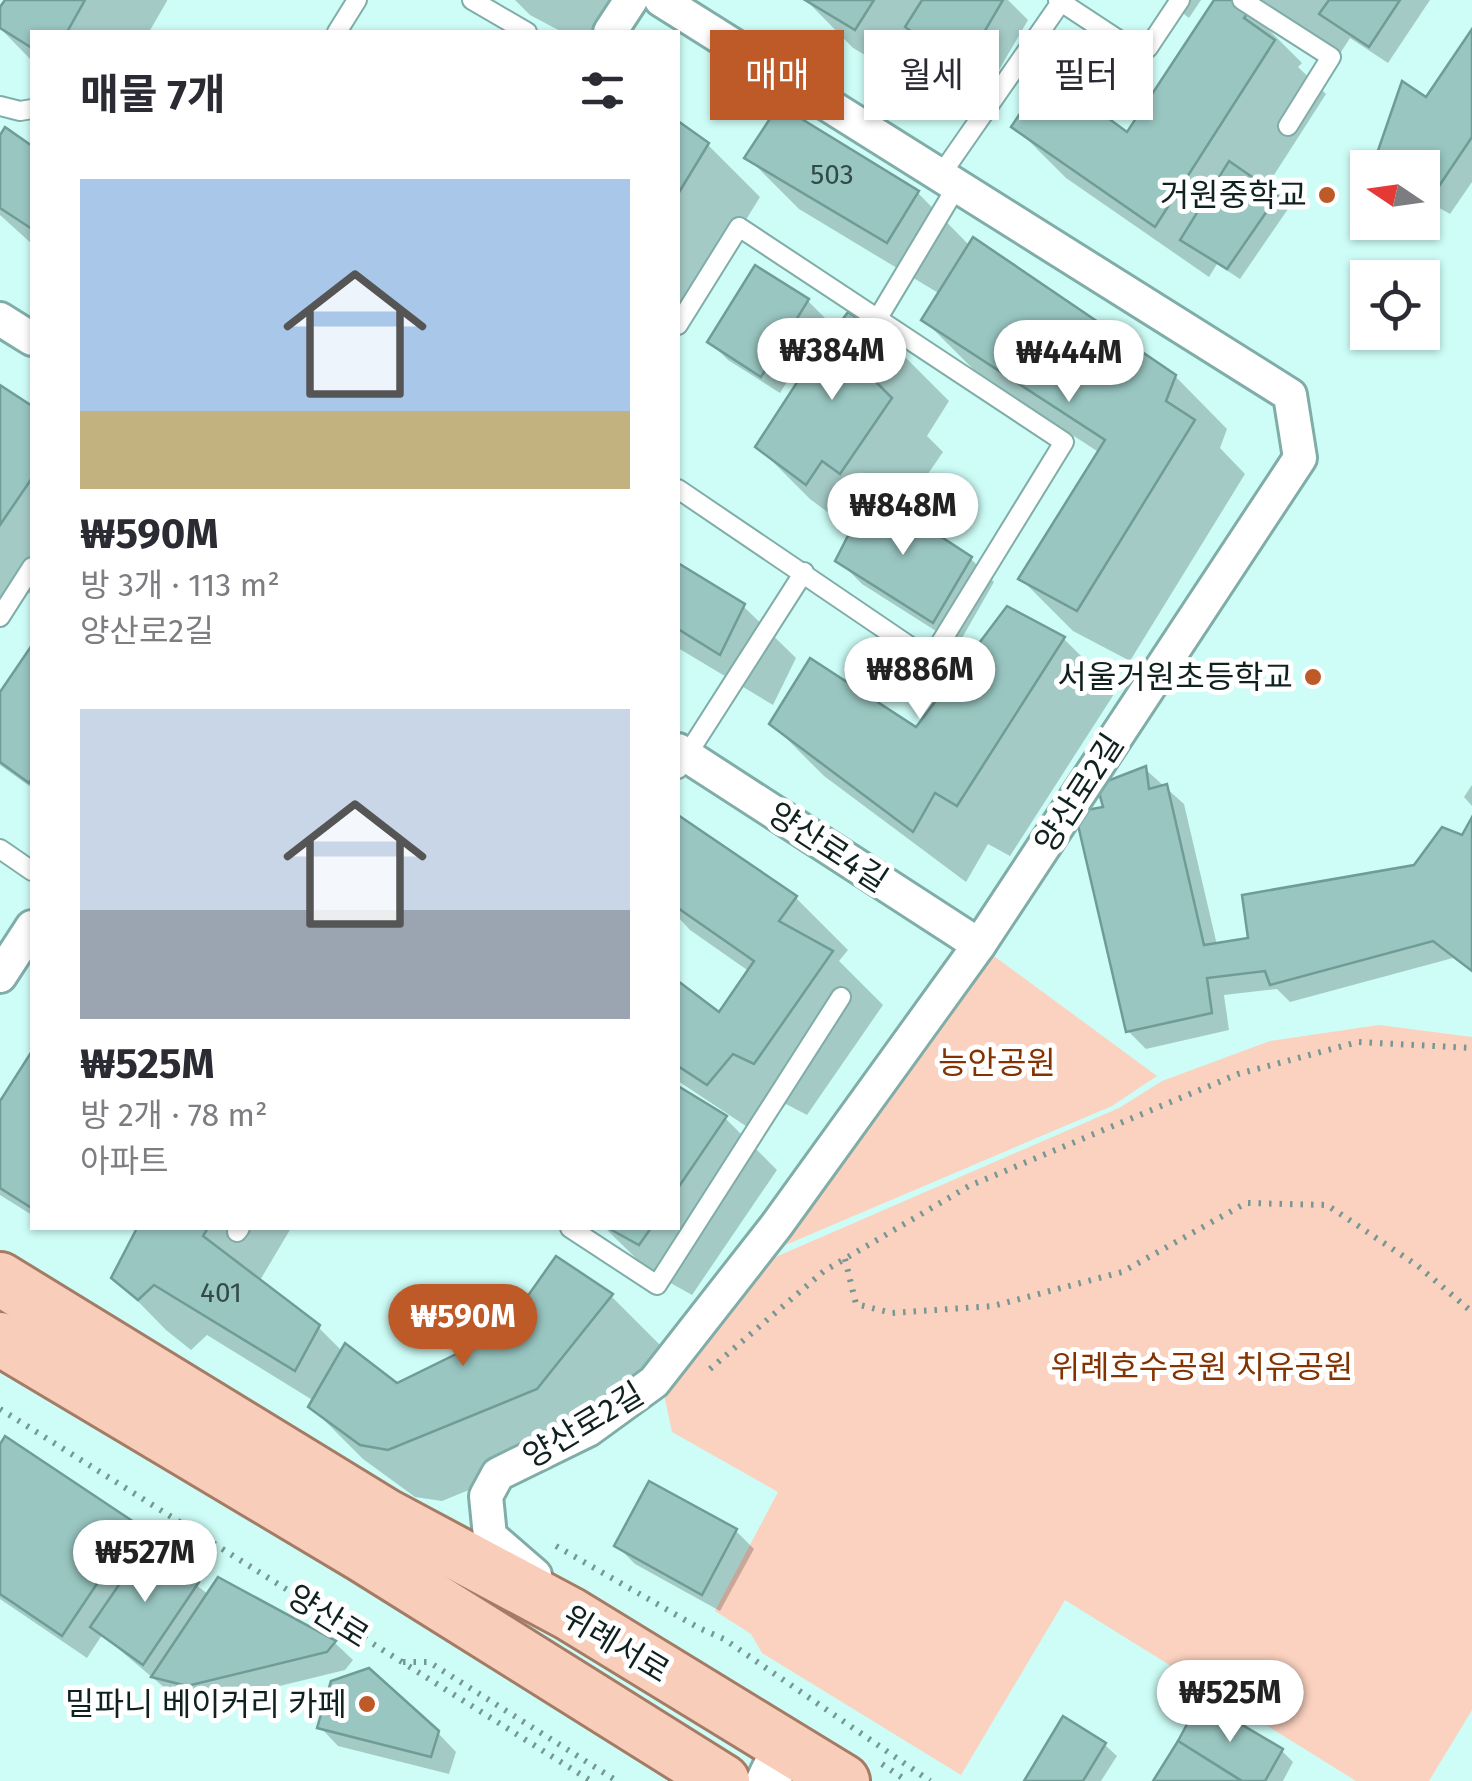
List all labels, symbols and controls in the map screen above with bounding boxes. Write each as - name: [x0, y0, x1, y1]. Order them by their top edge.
- chip: 매매: [710, 30, 844, 120]
- chip: 월세: [864, 30, 999, 120]
- chip: 필터: [1019, 30, 1153, 120]
- icon: filters: [575, 63, 630, 118]
- text: 매물 7개: [80, 70, 226, 120]
- north arrow: [1350, 150, 1440, 240]
- map controls: [1350, 150, 1440, 350]
- house number: 503: [810, 158, 854, 191]
- place label: 거원중학교: [1160, 176, 1307, 214]
- marker: 거원중학교: [1316, 184, 1338, 206]
- icon: home: [265, 244, 445, 424]
- button: locate: [1350, 260, 1440, 350]
- pin: ₩384M: [762, 318, 902, 403]
- pin: ₩444M: [999, 320, 1139, 405]
- text: ₩384M: [779, 331, 885, 369]
- text: ₩444M: [1016, 333, 1122, 371]
- pin: ₩848M: [833, 473, 973, 558]
- text: ₩848M: [849, 486, 957, 524]
- text: ₩590M: [80, 509, 218, 559]
- text: 방 3개 · 113 m²: [80, 566, 280, 604]
- text: 양산로2길: [80, 612, 214, 650]
- pin: ₩886M: [850, 637, 990, 722]
- text: ₩886M: [866, 650, 974, 688]
- place label: 서울거원초등학교: [1057, 658, 1293, 696]
- marker: 서울거원초등학교: [1302, 666, 1324, 688]
- street label: 양산로2길: [1027, 727, 1131, 859]
- icon: home: [265, 774, 445, 954]
- street label: 양산로4길: [761, 794, 895, 900]
- text: ₩525M: [80, 1039, 215, 1089]
- park label: 능안공원: [938, 1044, 1056, 1082]
- text: 방 2개 · 78 m²: [80, 1096, 268, 1134]
- text: 아파트: [80, 1142, 168, 1180]
- house number: 401: [200, 1276, 242, 1309]
- pin: ₩590M: [393, 1284, 533, 1369]
- text: ₩590M: [410, 1297, 516, 1335]
- park label: 위례호수공원 치유공원: [1051, 1348, 1353, 1386]
- street label: 양산로2길: [516, 1374, 650, 1476]
- pin: ₩527M: [75, 1520, 215, 1605]
- text: ₩527M: [95, 1533, 195, 1571]
- street label: 양산로: [280, 1576, 376, 1656]
- street label: 위례서로: [556, 1597, 676, 1691]
- pin: ₩525M: [1160, 1660, 1300, 1745]
- text: ₩525M: [1179, 1673, 1281, 1711]
- place label: 밀파니 베이커리 카페: [65, 1685, 347, 1723]
- marker: 밀파니 베이커리 카페: [356, 1693, 378, 1715]

